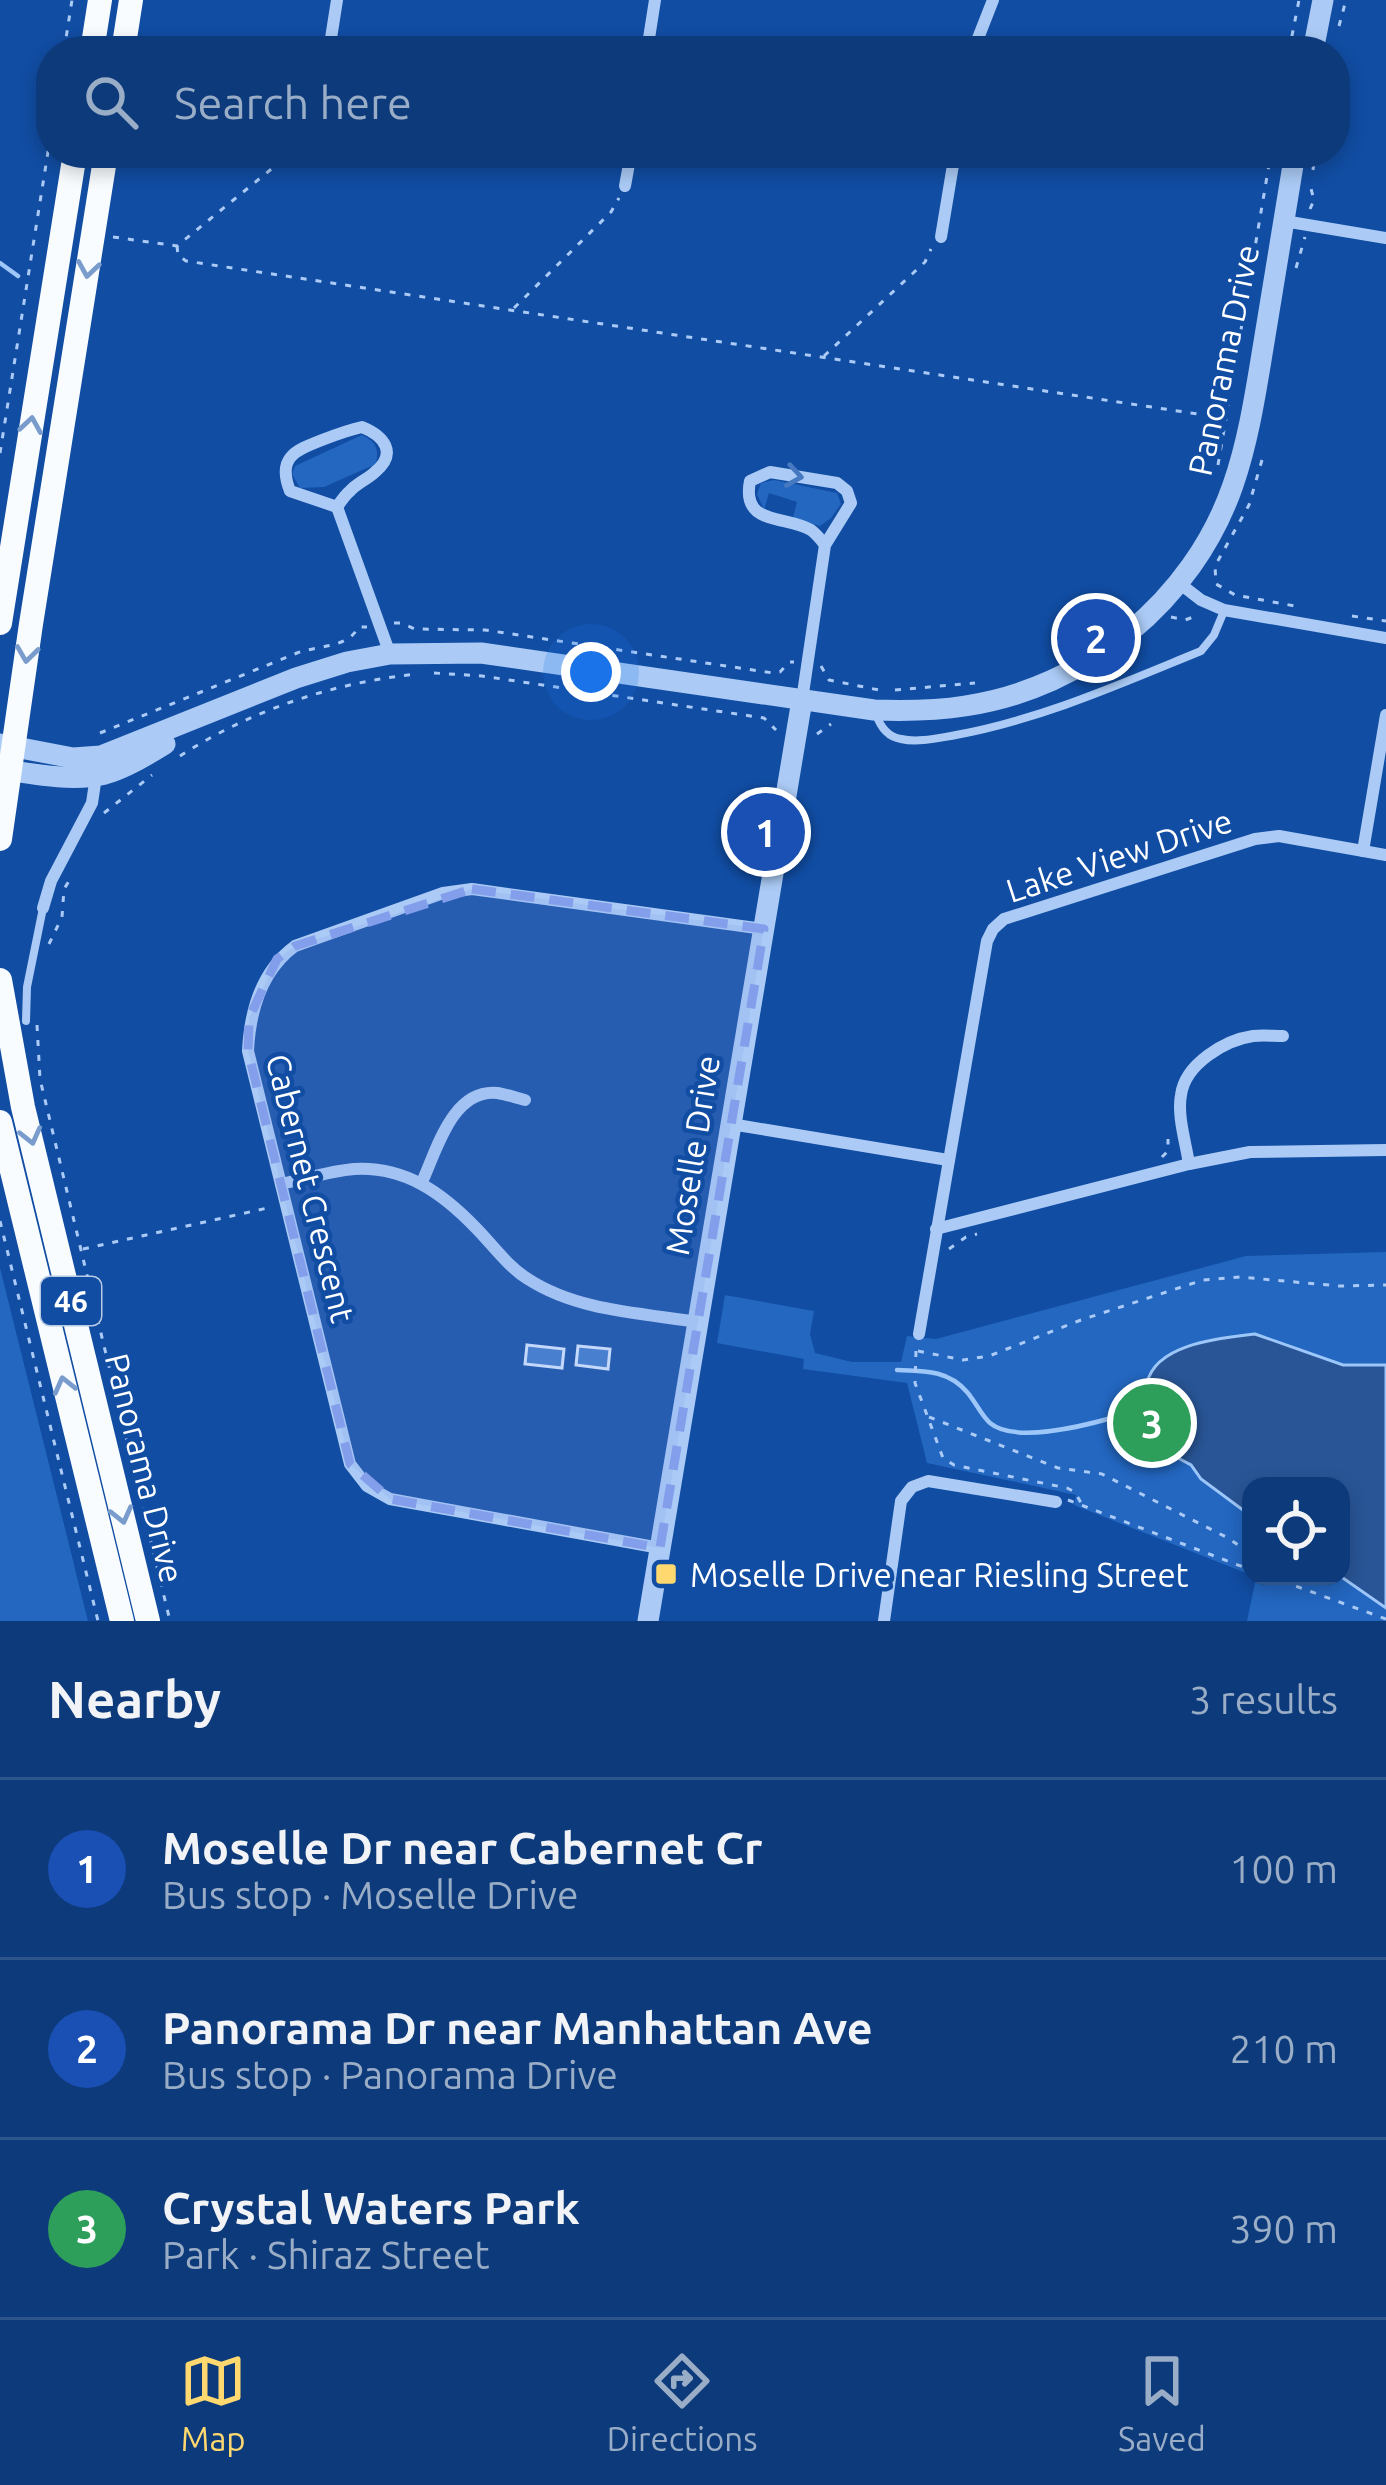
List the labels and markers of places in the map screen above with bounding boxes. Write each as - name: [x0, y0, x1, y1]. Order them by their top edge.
- pin: 2: [1057, 593, 1135, 683]
- pin: 1: [727, 787, 805, 877]
- pin: 3: [1113, 1378, 1191, 1468]
- place label: Moselle Drive near Riesling Street: [690, 1556, 1189, 1593]
- marker: Moselle Drive near Riesling Street: [653, 1561, 679, 1587]

